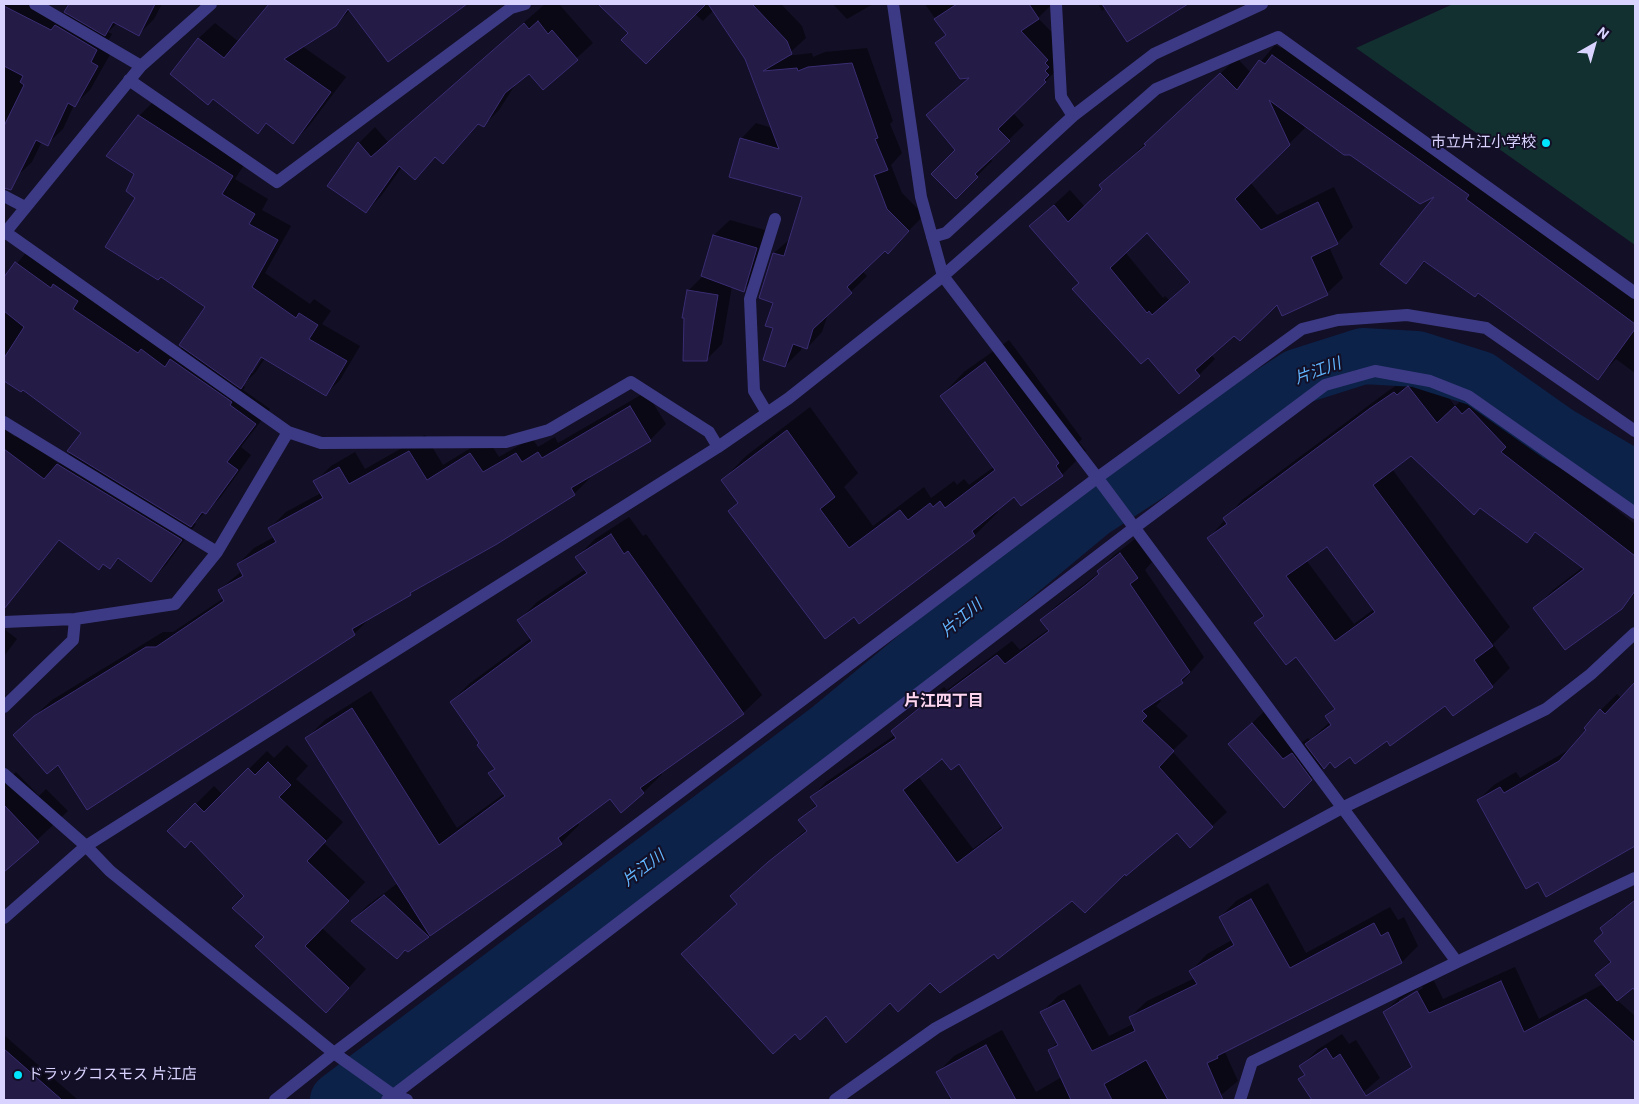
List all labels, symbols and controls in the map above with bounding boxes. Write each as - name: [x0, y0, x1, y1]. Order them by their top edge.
- north arrow: [1569, 20, 1619, 70]
- text: N: [1594, 24, 1612, 43]
- place label: 市立片江小学校: [1431, 134, 1536, 152]
- marker: 市立片江小学校: [1540, 137, 1552, 149]
- water label: 片江川: [1292, 355, 1344, 389]
- water label: 片江川: [937, 596, 987, 642]
- district label: 片江四丁目: [904, 692, 984, 712]
- water label: 片江川: [619, 847, 669, 891]
- place label: ドラッグコスモス 片江店: [28, 1066, 197, 1084]
- marker: ドラッグコスモス 片江店: [12, 1069, 24, 1081]

